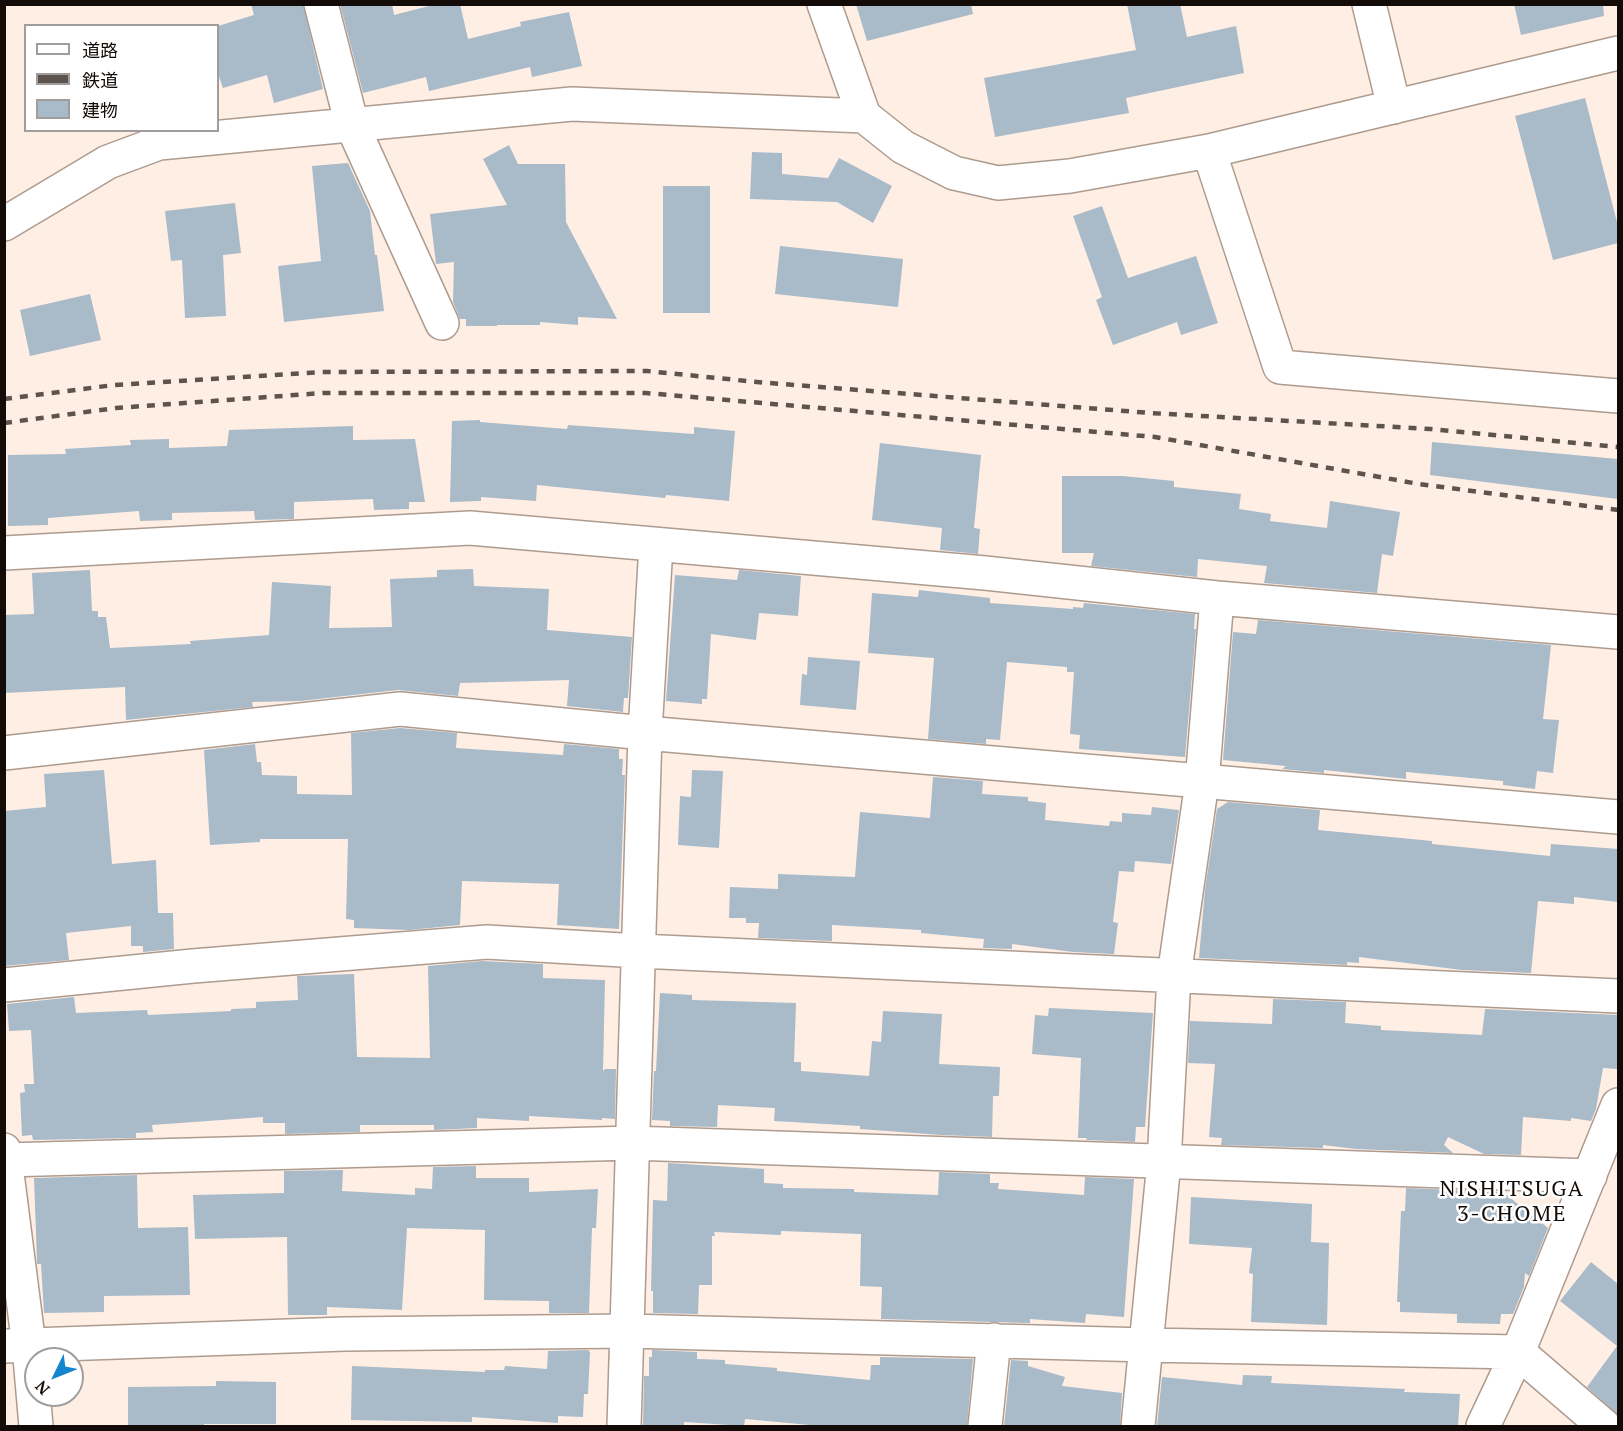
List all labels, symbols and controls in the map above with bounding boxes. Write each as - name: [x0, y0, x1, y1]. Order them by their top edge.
- legend: [24, 24, 219, 132]
- text: 道路: [82, 38, 118, 62]
- text: 鉄道: [82, 68, 118, 92]
- text: 建物: [82, 98, 118, 122]
- district label: NISHITSUGA 3-CHOME: [1440, 1177, 1584, 1228]
- north arrow: [24, 1347, 84, 1407]
- text: N: [30, 1376, 54, 1400]

